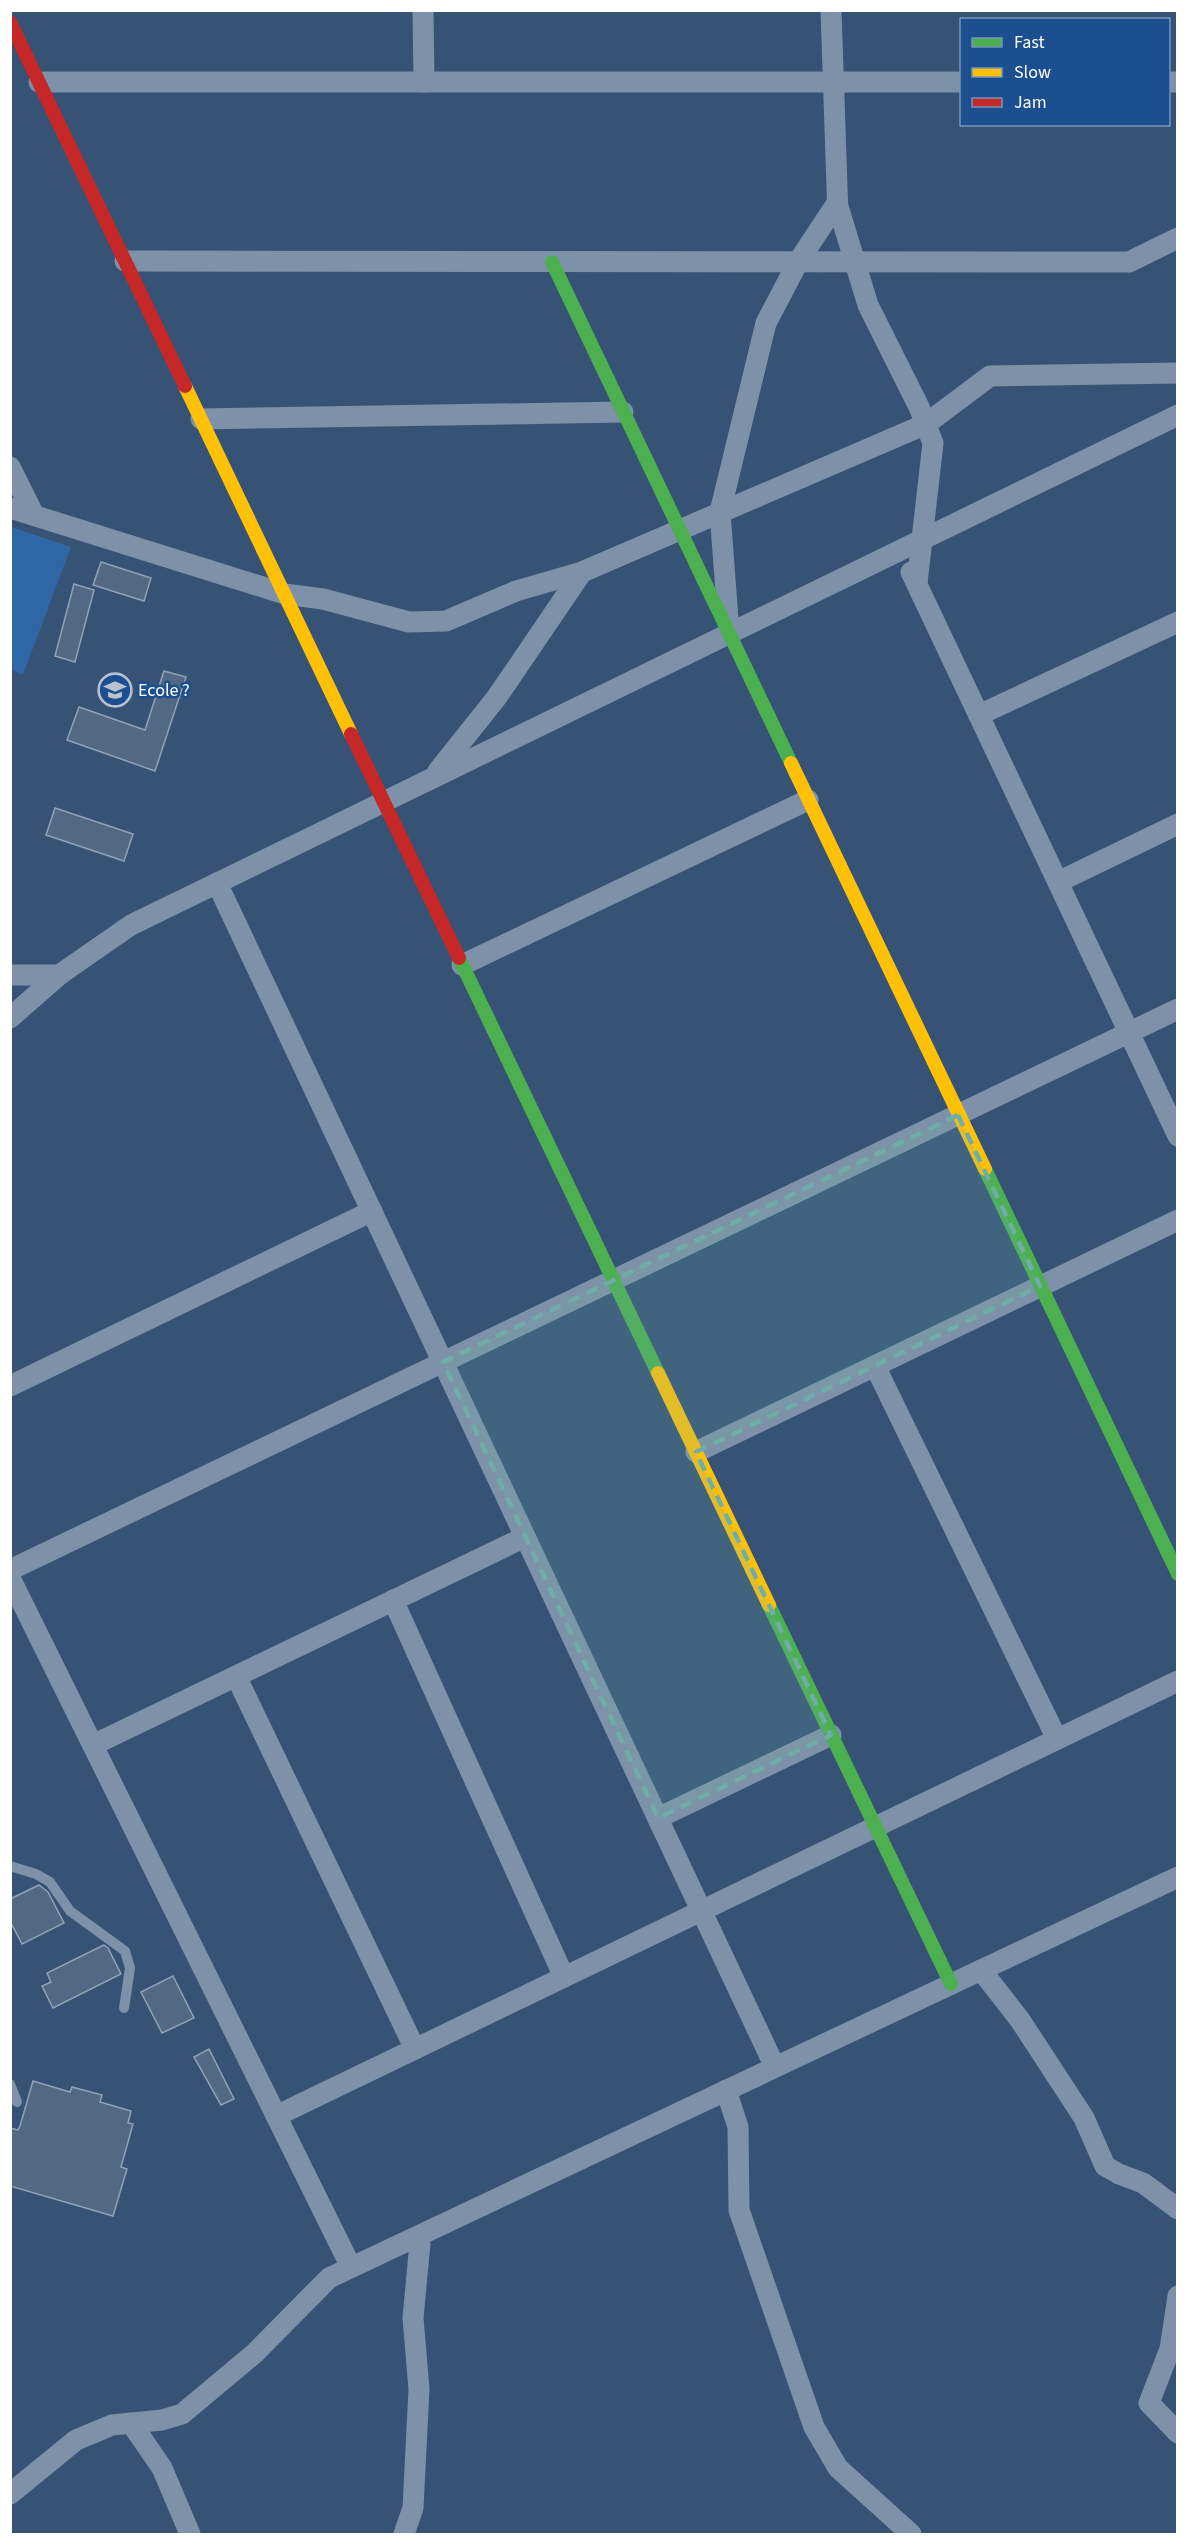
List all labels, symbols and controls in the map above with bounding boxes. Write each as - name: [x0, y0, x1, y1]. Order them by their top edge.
- legend: [960, 18, 1170, 126]
- text: Fast: [1014, 30, 1045, 55]
- text: Slow: [1014, 60, 1051, 85]
- text: Jam: [1014, 90, 1047, 115]
- school or university icon: Ecole ?: [97, 672, 133, 708]
- place label: Ecole ?: [138, 678, 190, 703]

